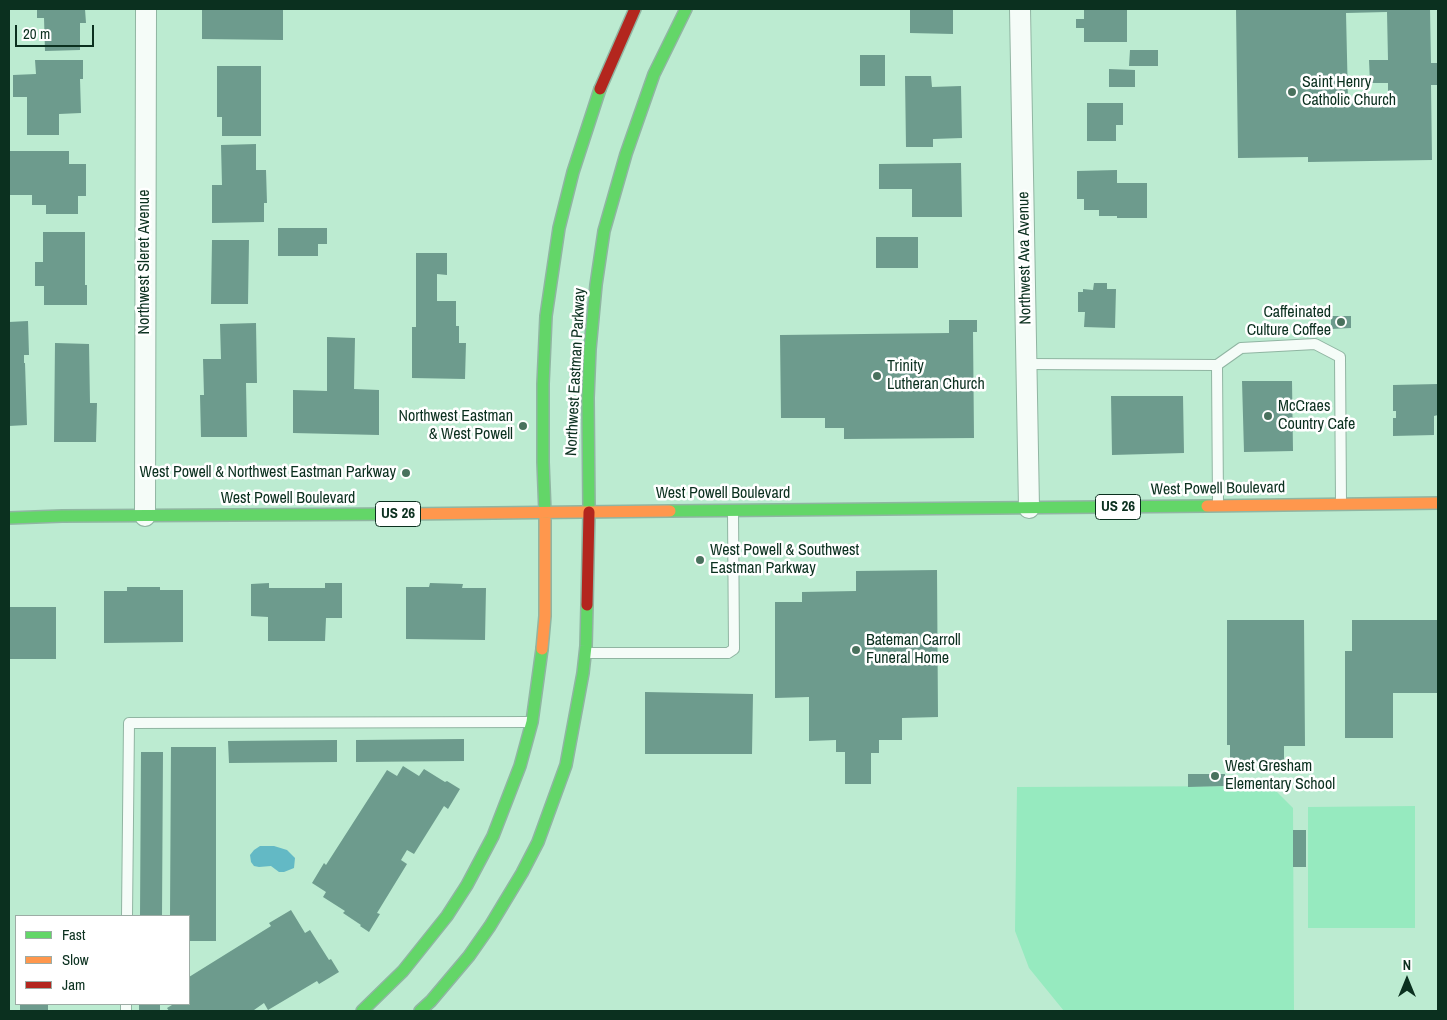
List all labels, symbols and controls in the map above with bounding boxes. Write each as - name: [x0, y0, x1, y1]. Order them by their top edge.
- scale bar: [18, 15, 96, 47]
- text: 20 m: [23, 23, 50, 44]
- place label: Saint Henry Catholic Church: [1302, 73, 1396, 111]
- marker: Saint Henry Catholic Church: [1286, 86, 1298, 98]
- street label: Northwest Sleret Avenue: [135, 190, 155, 334]
- street label: Northwest Ava Avenue: [1014, 191, 1036, 325]
- street label: Northwest Eastman Parkway: [562, 287, 590, 457]
- place label: Caffeinated Culture Coffee: [1247, 303, 1331, 341]
- marker: Caffeinated Culture Coffee: [1335, 316, 1347, 328]
- place label: Trinity Lutheran Church: [887, 357, 985, 395]
- marker: Trinity Lutheran Church: [871, 370, 883, 382]
- place label: McCraes Country Cafe: [1278, 397, 1355, 435]
- place label: Northwest Eastman & West Powell: [399, 407, 513, 445]
- marker: McCraes Country Cafe: [1262, 410, 1274, 422]
- marker: Northwest Eastman & West Powell: [517, 420, 529, 432]
- place label: West Powell & Northwest Eastman Parkway: [140, 463, 396, 483]
- marker: West Powell & Northwest Eastman Parkway: [400, 467, 412, 479]
- street label: West Powell Boulevard: [1151, 478, 1285, 500]
- street label: West Powell Boulevard: [656, 484, 790, 504]
- street label: West Powell Boulevard: [221, 489, 355, 509]
- road number: US 26: [1096, 494, 1140, 520]
- road number: US 26: [376, 502, 420, 526]
- place label: West Powell & Southwest Eastman Parkway: [710, 541, 859, 579]
- marker: West Powell & Southwest Eastman Parkway: [694, 554, 706, 566]
- place label: Bateman Carroll Funeral Home: [866, 631, 961, 669]
- marker: Bateman Carroll Funeral Home: [850, 644, 862, 656]
- place label: West Gresham Elementary School: [1225, 757, 1335, 795]
- marker: West Gresham Elementary School: [1209, 770, 1221, 782]
- legend: [15, 915, 190, 1005]
- text: Fast: [62, 924, 85, 945]
- text: Slow: [62, 949, 89, 970]
- north arrow: [1382, 955, 1432, 1005]
- text: N: [1403, 956, 1411, 974]
- text: Jam: [62, 974, 85, 995]

